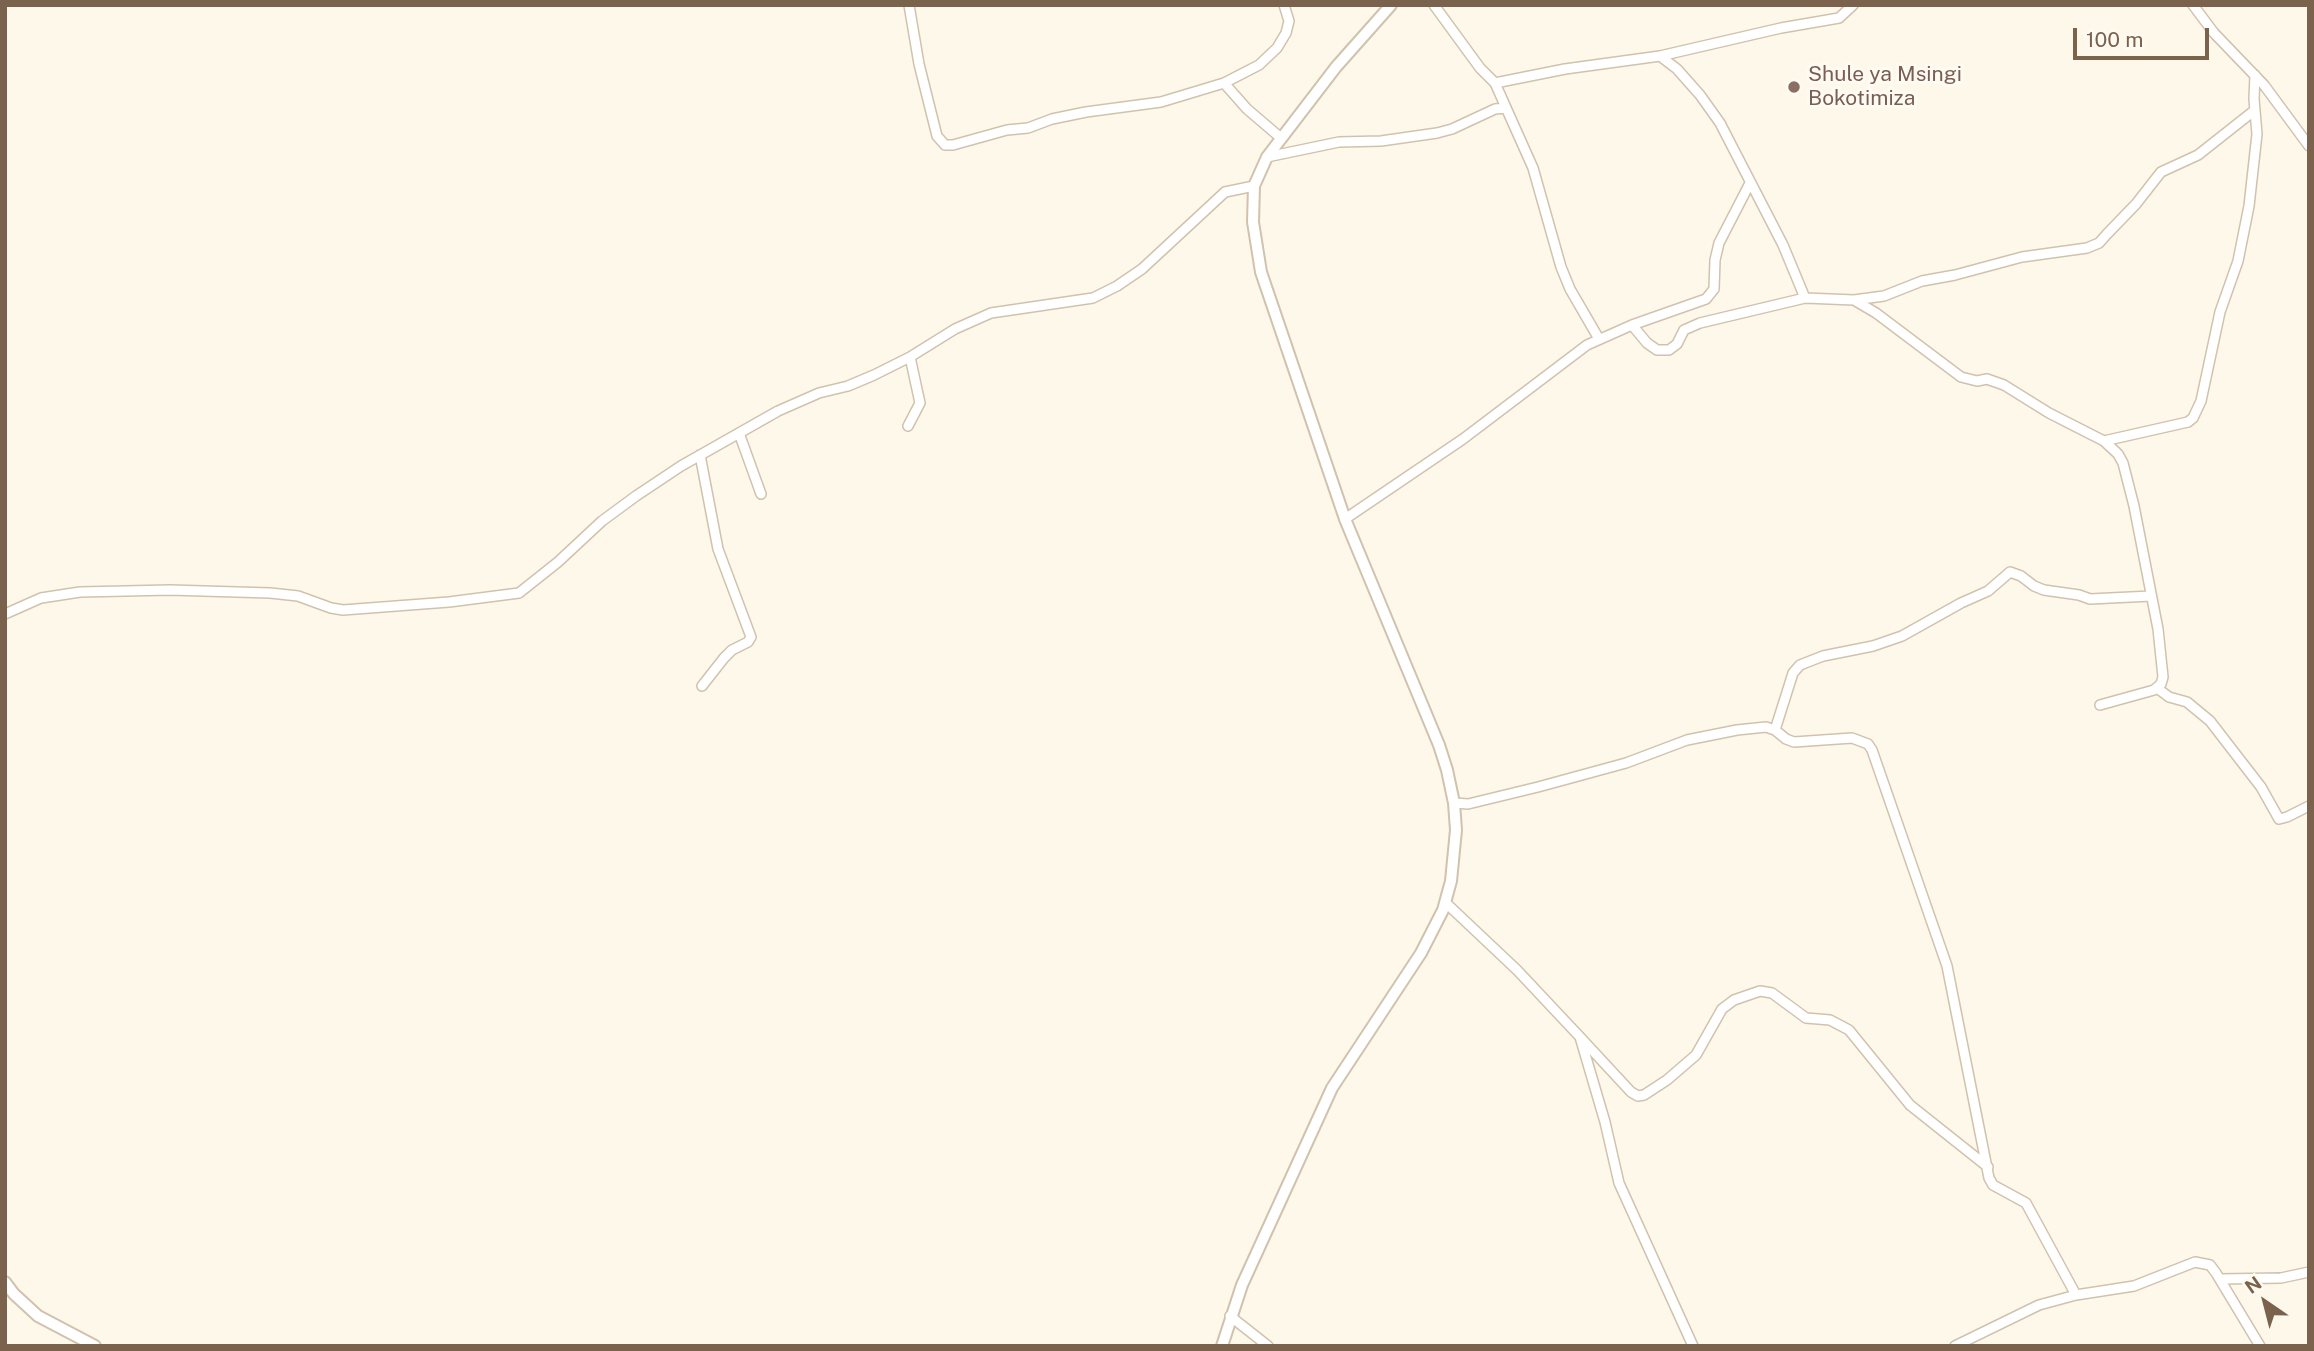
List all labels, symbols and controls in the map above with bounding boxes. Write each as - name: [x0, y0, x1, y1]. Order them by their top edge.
- scale bar: [2076, 14, 2212, 58]
- text: 100 m: [2086, 27, 2143, 52]
- place label: Shule ya Msingi Bokotimiza: [1808, 62, 1962, 112]
- marker: Shule ya Msingi Bokotimiza: [1786, 79, 1802, 95]
- north arrow: [2230, 1267, 2300, 1337]
- text: N: [2241, 1272, 2265, 1298]

